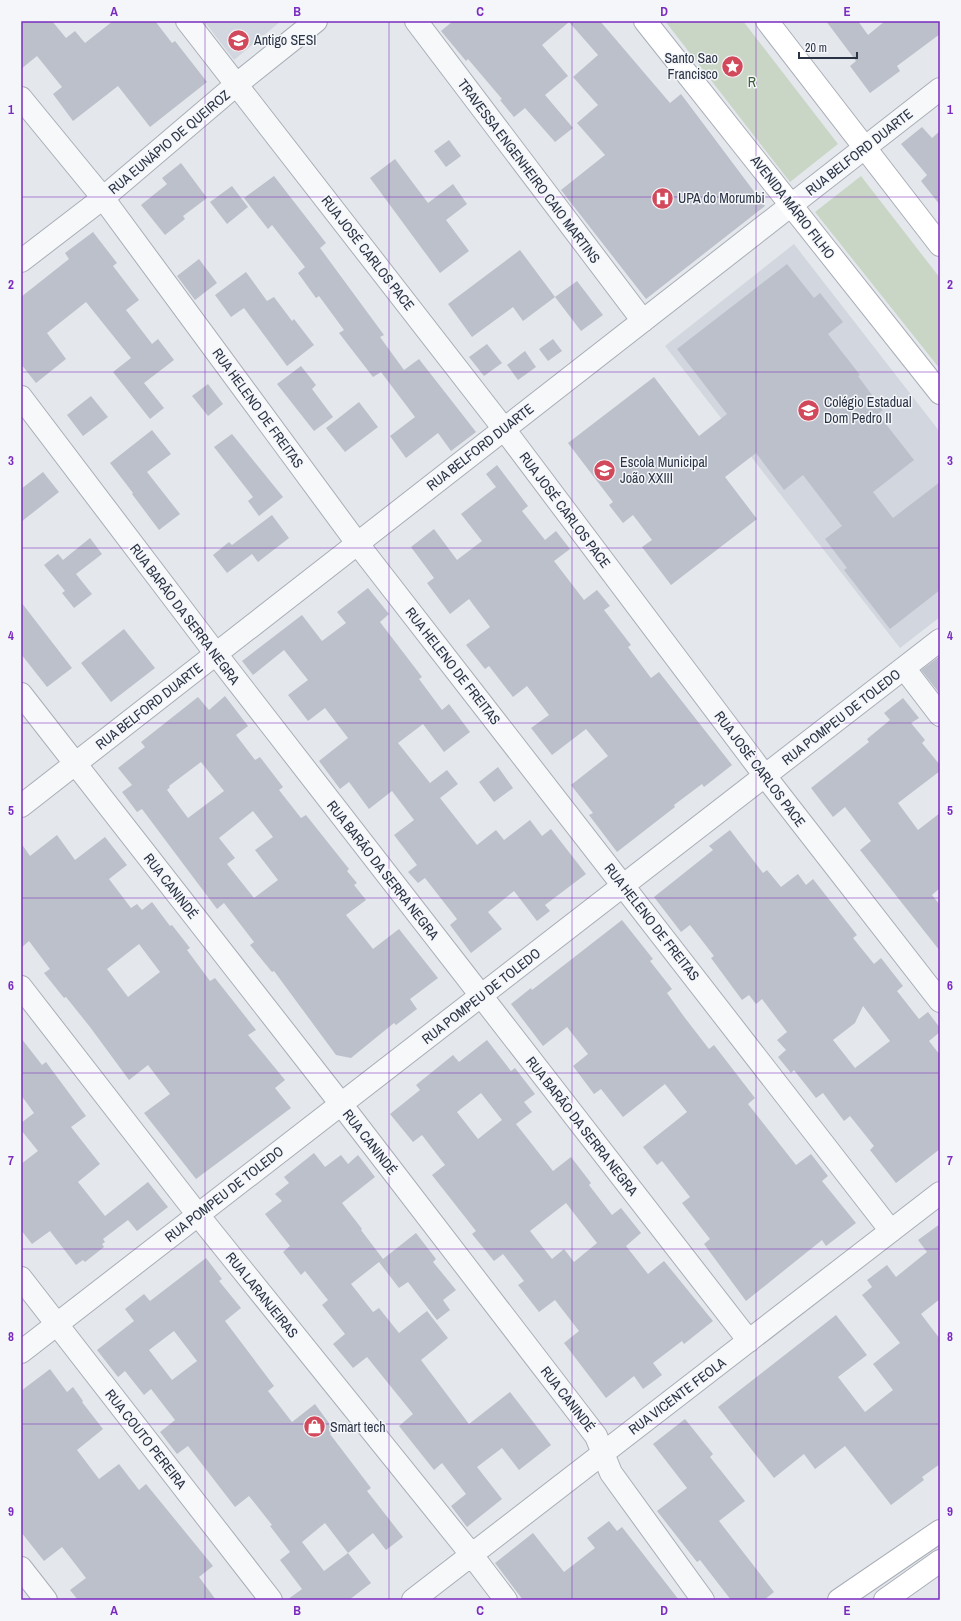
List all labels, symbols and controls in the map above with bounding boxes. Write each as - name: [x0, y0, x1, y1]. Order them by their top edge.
- text: A: [110, 3, 118, 20]
- text: B: [293, 3, 301, 20]
- text: C: [476, 3, 484, 20]
- text: D: [660, 3, 668, 20]
- text: E: [843, 3, 851, 20]
- school or university icon: Antigo SESI: [225, 27, 251, 53]
- place label: Antigo SESI: [253, 31, 317, 49]
- scale bar: [799, 34, 857, 60]
- text: 20 m: [805, 40, 827, 56]
- place label: Santo Sao Francisco: [664, 49, 718, 83]
- place icon: Santo Sao Francisco: [720, 53, 746, 79]
- park label: R: [748, 73, 756, 91]
- street label: TRAVESSA ENGENHEIRO CAIO MARTINS: [454, 75, 604, 267]
- street label: RUA EUNÁPIO DE QUEIROZ: [105, 86, 233, 198]
- text: 1: [8, 101, 14, 118]
- text: 1: [947, 101, 953, 118]
- street label: RUA BELFORD DUARTE: [802, 105, 916, 199]
- street label: AVENIDA MÁRIO FILHO: [746, 151, 839, 263]
- hospital icon: UPA do Morumbi: [650, 185, 676, 211]
- place label: UPA do Morumbi: [678, 189, 765, 207]
- street label: RUA JOSÉ CARLOS PACE: [318, 192, 418, 314]
- text: 2: [8, 276, 14, 293]
- text: 2: [947, 276, 953, 293]
- street label: RUA HELENO DE FREITAS: [208, 344, 308, 472]
- place label: Colégio Estadual Dom Pedro II: [824, 393, 911, 427]
- school or university icon: Colégio Estadual Dom Pedro II: [796, 397, 822, 423]
- street label: RUA BELFORD DUARTE: [423, 400, 537, 494]
- street label: RUA JOSÉ CARLOS PACE: [515, 448, 615, 572]
- text: 3: [8, 452, 14, 469]
- text: 3: [947, 452, 953, 469]
- place label: Escola Municipal João XXIII: [620, 453, 707, 487]
- school or university icon: Escola Municipal João XXIII: [591, 457, 617, 483]
- street label: RUA BARÃO DA SERRA NEGRA: [126, 540, 244, 688]
- street label: RUA HELENO DE FREITAS: [402, 604, 505, 729]
- text: 4: [8, 627, 14, 644]
- text: 4: [947, 627, 953, 644]
- street label: RUA BELFORD DUARTE: [92, 659, 206, 753]
- street label: RUA POMPEU DE TOLEDO: [778, 665, 904, 769]
- street label: RUA JOSÉ CARLOS PACE: [710, 707, 810, 831]
- street label: RUA BARÃO DA SERRA NEGRA: [323, 797, 443, 943]
- text: 5: [8, 802, 14, 819]
- text: 5: [947, 802, 953, 819]
- street label: RUA CANINDÉ: [140, 850, 202, 922]
- street label: RUA HELENO DE FREITAS: [601, 860, 704, 985]
- street label: RUA POMPEU DE TOLEDO: [418, 944, 544, 1048]
- text: 6: [8, 977, 14, 994]
- text: 6: [947, 977, 953, 994]
- street label: RUA BARÃO DA SERRA NEGRA: [522, 1053, 642, 1199]
- street label: RUA CANINDÉ: [339, 1106, 401, 1178]
- street label: RUA POMPEU DE TOLEDO: [161, 1142, 287, 1246]
- text: 7: [8, 1152, 14, 1169]
- text: 7: [947, 1152, 953, 1169]
- street label: RUA LARANJEIRAS: [222, 1248, 302, 1342]
- text: 8: [8, 1328, 14, 1345]
- text: 8: [947, 1328, 953, 1345]
- street label: RUA VICENTE FEOLA: [625, 1353, 730, 1439]
- street label: RUA CANINDÉ: [537, 1363, 599, 1435]
- street label: RUA COUTO PEREIRA: [101, 1386, 191, 1493]
- shop icon: Smart tech: [302, 1414, 328, 1440]
- place label: Smart tech: [330, 1418, 386, 1436]
- text: 9: [8, 1503, 14, 1520]
- text: 9: [947, 1503, 953, 1520]
- text: A: [110, 1602, 118, 1619]
- text: B: [293, 1602, 301, 1619]
- text: C: [476, 1602, 484, 1619]
- text: D: [660, 1602, 668, 1619]
- text: E: [843, 1602, 851, 1619]

